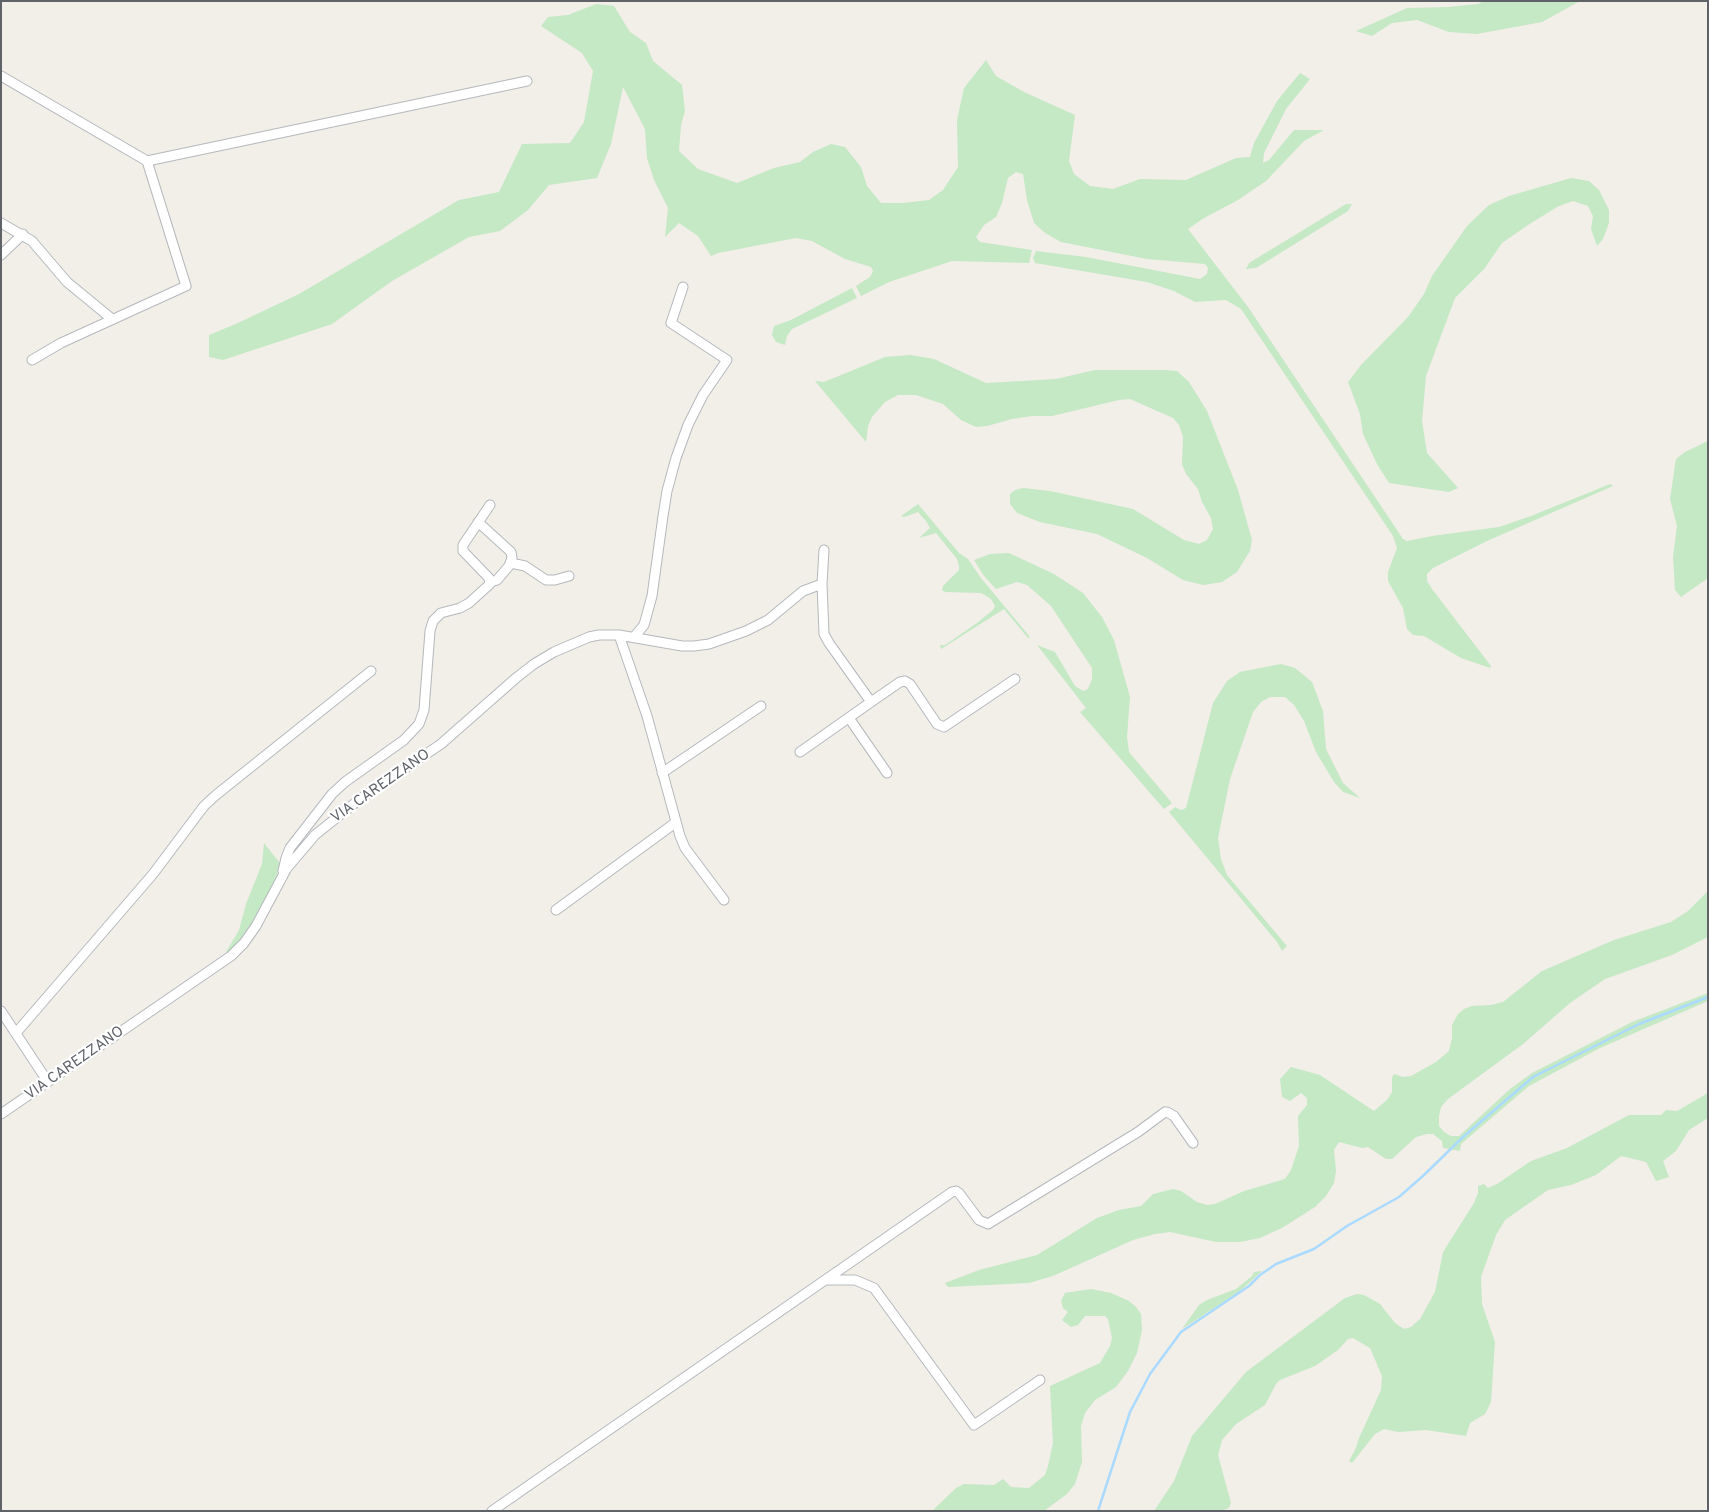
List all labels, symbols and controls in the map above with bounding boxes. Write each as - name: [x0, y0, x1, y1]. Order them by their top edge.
- street label: VIA CAREZZANO: [328, 746, 434, 828]
- street label: VIA CAREZZANO: [22, 1023, 128, 1105]

